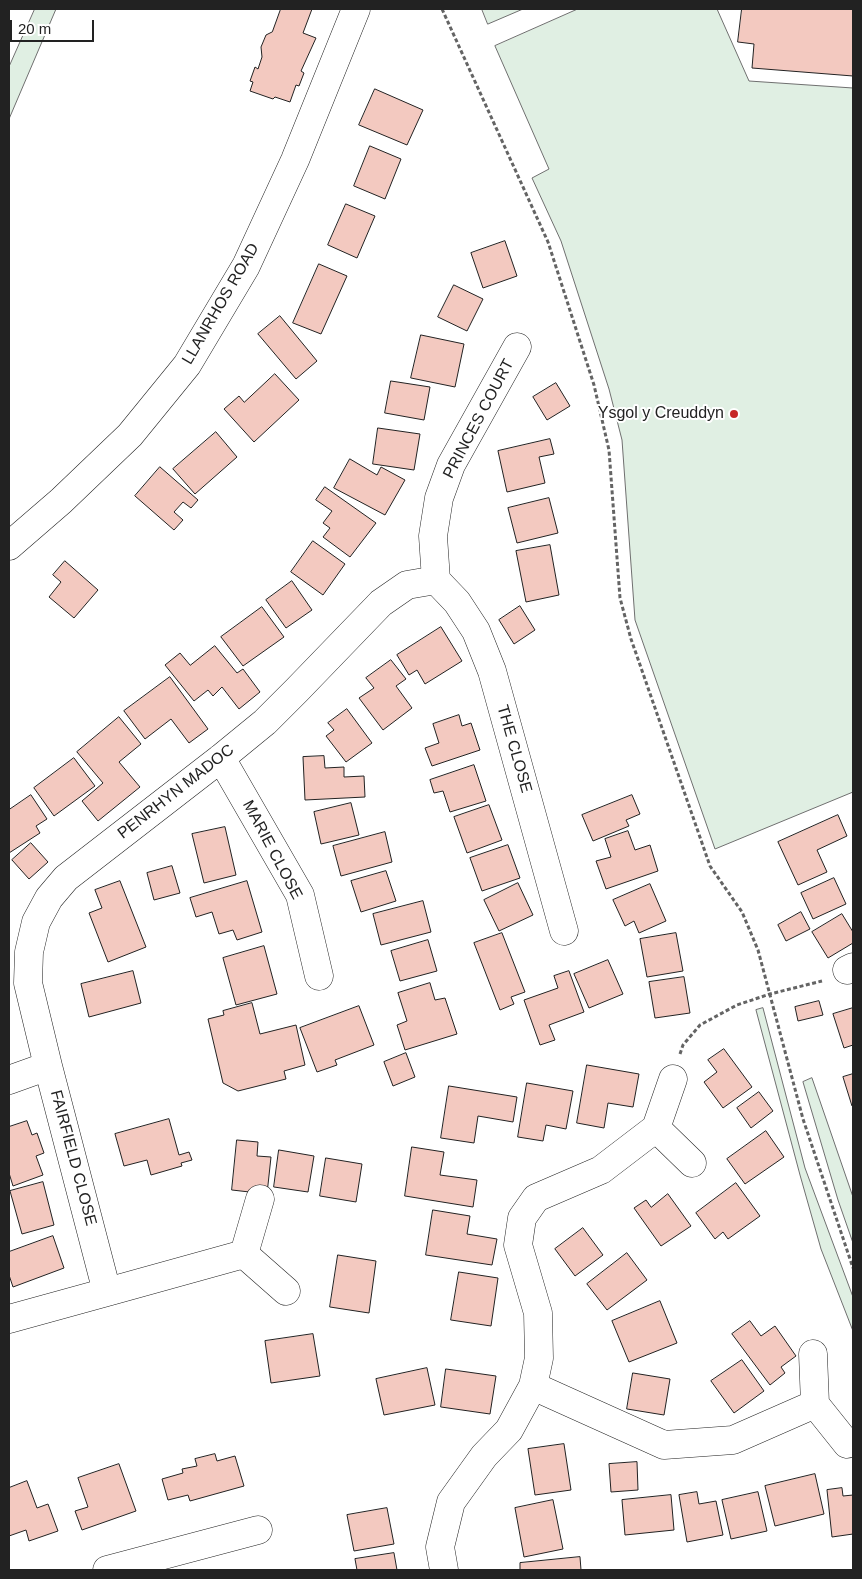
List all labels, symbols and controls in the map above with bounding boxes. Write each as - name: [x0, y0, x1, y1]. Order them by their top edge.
- scale bar: [12, 10, 96, 42]
- text: 20 m: [18, 20, 51, 37]
- street label: LLANRHOS ROAD: [178, 240, 264, 368]
- street label: PRINCES COURT: [440, 356, 518, 482]
- place label: Ysgol y Creuddyn: [598, 404, 724, 424]
- marker: Ysgol y Creuddyn: [728, 408, 740, 420]
- street label: THE CLOSE: [492, 703, 536, 795]
- street label: PENRHYN MADOC: [114, 741, 238, 843]
- street label: MARIE CLOSE: [238, 797, 306, 903]
- street label: FAIRFIELD CLOSE: [46, 1088, 100, 1228]

